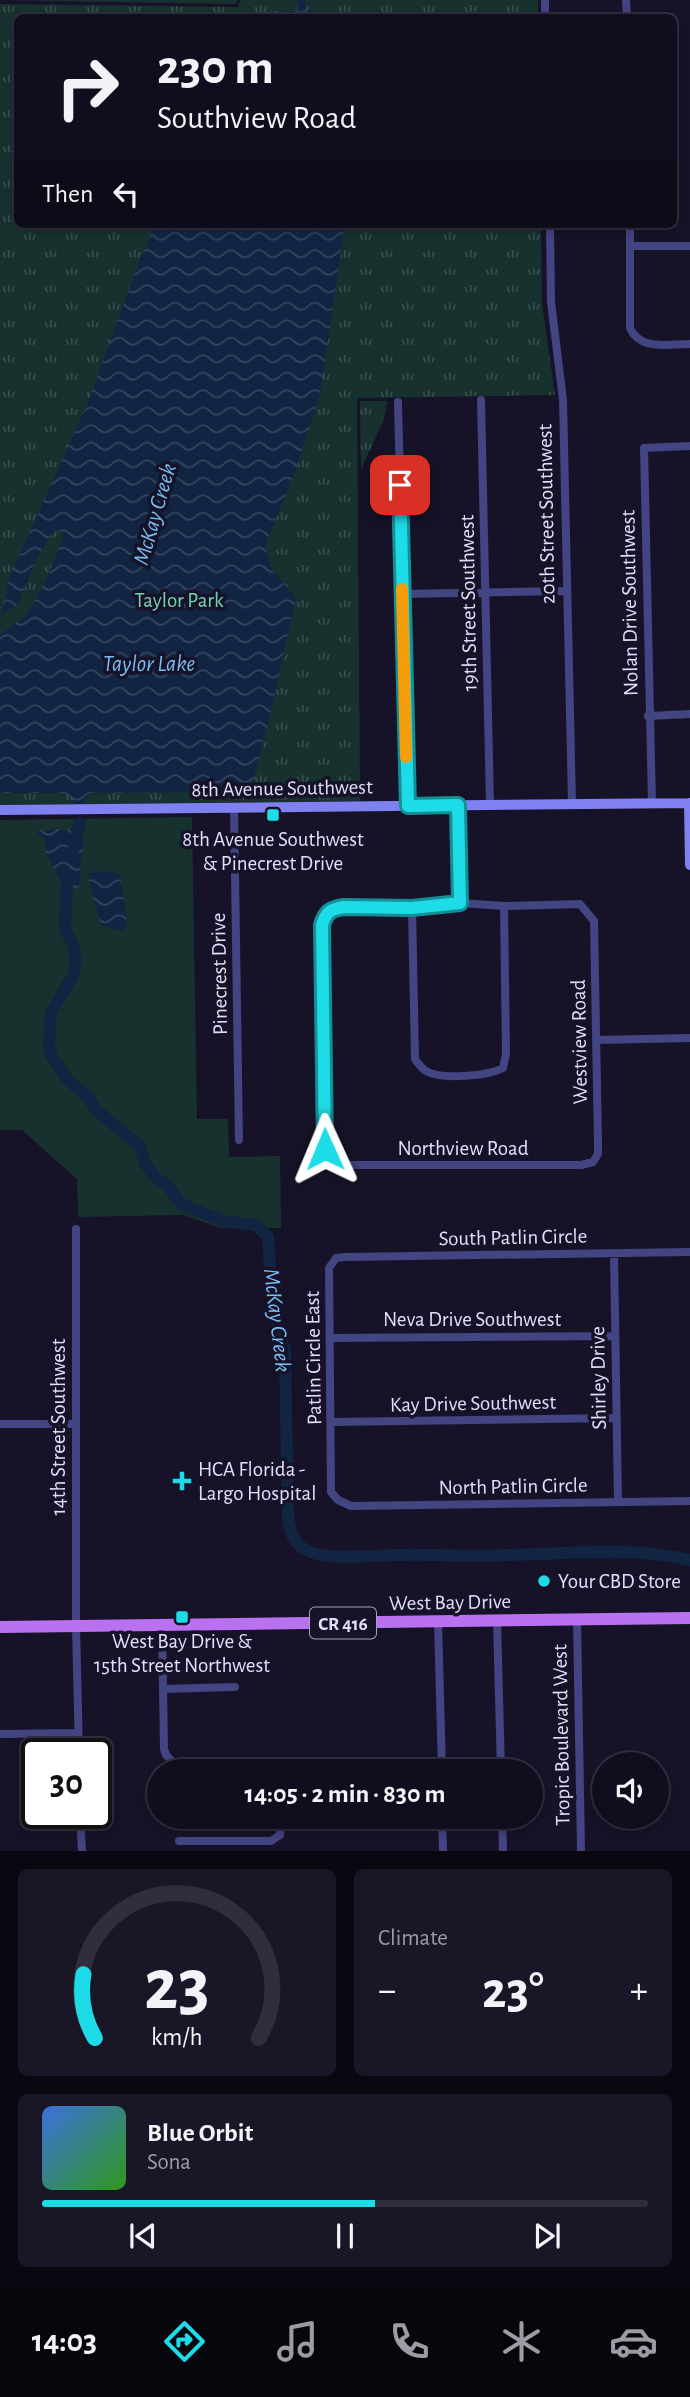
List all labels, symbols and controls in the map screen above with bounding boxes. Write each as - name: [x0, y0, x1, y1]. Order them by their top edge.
- icon: right: [42, 42, 133, 133]
- text: 230 m: [157, 44, 274, 93]
- text: Southview Road: [157, 102, 356, 134]
- icon: left: [107, 175, 145, 213]
- text: Then: [42, 181, 93, 207]
- street label: 20th Street Southwest: [534, 423, 559, 604]
- pin: [370, 455, 430, 515]
- water label: McKay Creek: [130, 461, 181, 568]
- icon: arrive: [381, 466, 419, 504]
- street label: Nolan Drive Southwest: [617, 509, 642, 696]
- street label: 19th Street Southwest: [456, 514, 481, 692]
- park label: Taylor Park: [134, 590, 224, 611]
- water label: Taylor Lake: [103, 653, 196, 676]
- street label: 8th Avenue Southwest: [191, 776, 373, 801]
- marker: 8th Avenue Southwest & Pinecrest Drive: [265, 807, 281, 823]
- place label: 8th Avenue Southwest & Pinecrest Drive: [182, 829, 364, 874]
- street label: Pinecrest Drive: [208, 913, 231, 1035]
- street label: Westview Road: [568, 979, 591, 1105]
- position arrow: [288, 1112, 362, 1186]
- street label: Northview Road: [397, 1138, 529, 1159]
- street label: South Patlin Circle: [439, 1226, 588, 1249]
- water label: McKay Creek: [259, 1267, 294, 1374]
- street label: Patlin Circle East: [302, 1290, 325, 1425]
- street label: Neva Drive Southwest: [383, 1309, 561, 1330]
- street label: Shirley Drive: [587, 1326, 610, 1430]
- street label: 14th Street Southwest: [48, 1338, 69, 1516]
- street label: Kay Drive Southwest: [390, 1392, 556, 1415]
- place label: HCA Florida - Largo Hospital: [198, 1459, 316, 1504]
- marker: HCA Florida - Largo Hospital: [172, 1471, 192, 1491]
- street label: North Patlin Circle: [438, 1475, 588, 1498]
- place label: Your CBD Store: [558, 1571, 681, 1592]
- marker: Your CBD Store: [536, 1573, 552, 1589]
- street label: West Bay Drive: [389, 1591, 511, 1614]
- road number: CR 416: [310, 1608, 376, 1638]
- marker: West Bay Drive & 15th Street Northwest: [174, 1609, 190, 1625]
- place label: West Bay Drive & 15th Street Northwest: [94, 1631, 270, 1676]
- street label: Tropic Boulevard West: [549, 1644, 574, 1826]
- speed limit sign: 30: [21, 1738, 112, 1829]
- map controls: [592, 1752, 669, 1829]
- button: sound: [592, 1752, 669, 1829]
- text: 14:05 · 2 min · 830 m: [245, 1781, 445, 1807]
- text: Climate: [378, 1927, 448, 1950]
- text: 23: [144, 1951, 210, 2024]
- text: 23°: [482, 1965, 544, 2017]
- text: −: [378, 1972, 396, 2010]
- text: +: [630, 1972, 648, 2010]
- text: km/h: [151, 2025, 203, 2050]
- text: Blue Orbit: [147, 2120, 253, 2146]
- text: Sona: [147, 2151, 191, 2174]
- icon: previous: [124, 2217, 162, 2255]
- icon: pause: [326, 2217, 364, 2255]
- icon: next: [528, 2217, 566, 2255]
- icon: directions: [160, 2317, 209, 2366]
- icon: music: [273, 2317, 322, 2366]
- icon: phone: [385, 2317, 434, 2366]
- icon: climate: [497, 2317, 546, 2366]
- icon: car: [609, 2317, 658, 2366]
- text: 14:03: [32, 2325, 97, 2357]

